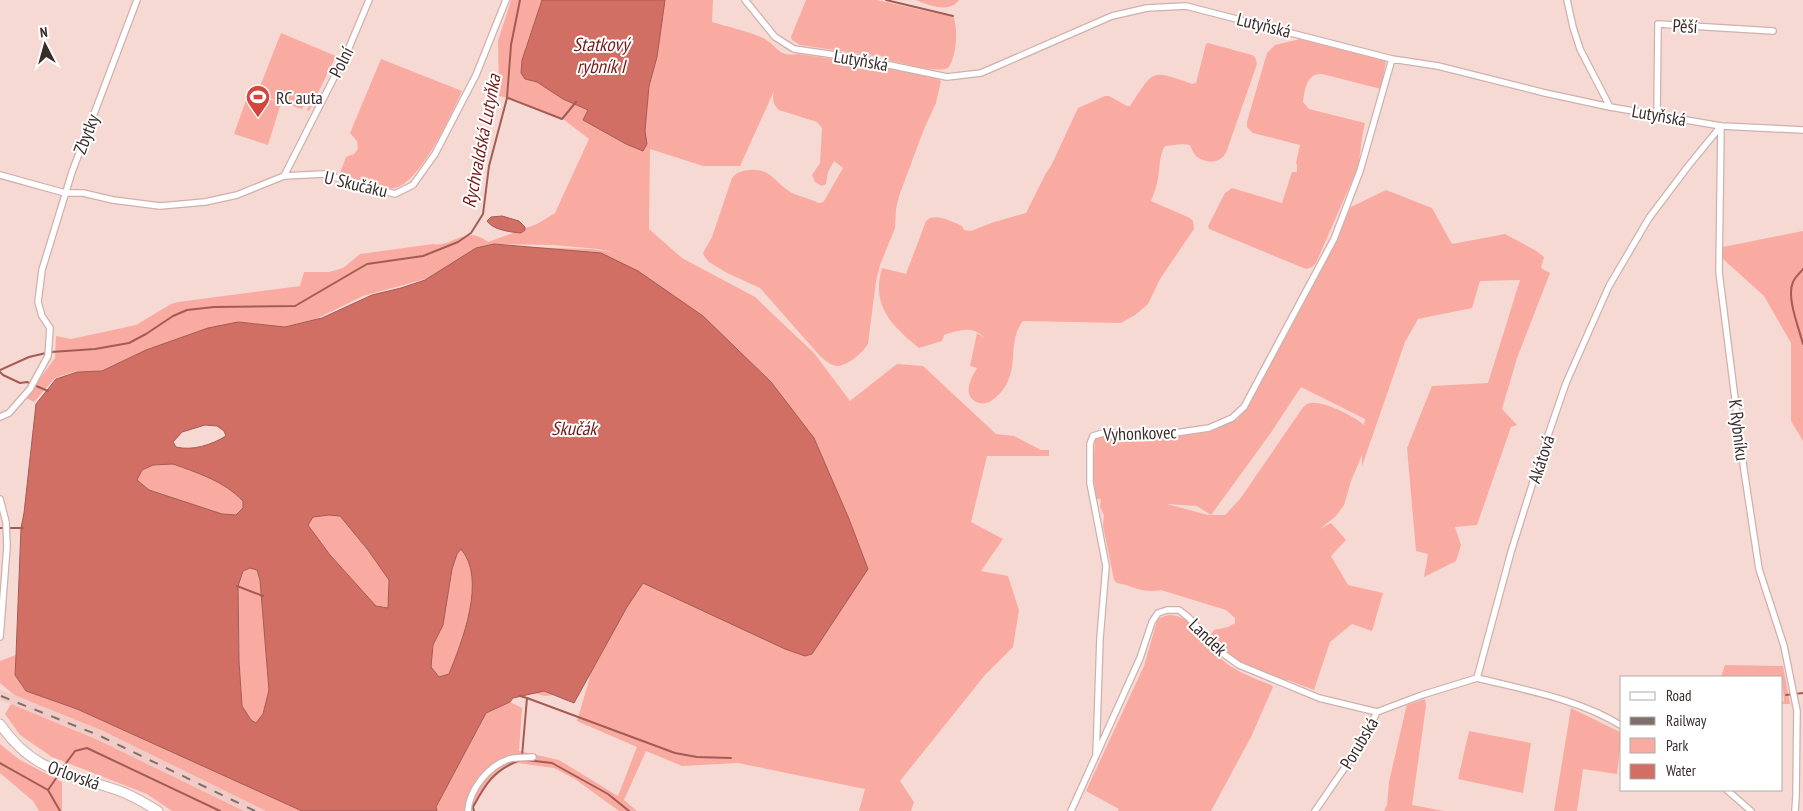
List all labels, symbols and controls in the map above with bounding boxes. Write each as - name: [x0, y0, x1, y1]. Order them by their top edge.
- street label: Lutyňská: [1235, 7, 1293, 43]
- street label: Pěší: [1672, 14, 1698, 38]
- north arrow: [20, 20, 70, 70]
- text: N: [39, 23, 48, 41]
- water label: Statkový rybník I: [573, 32, 632, 78]
- street label: Polní: [324, 43, 358, 81]
- street label: Lutyňská: [832, 44, 890, 76]
- water label: Rychvaldská Lutyňka: [456, 71, 506, 210]
- sports icon: RC auta: [245, 84, 271, 118]
- place label: RC auta: [276, 86, 323, 109]
- street label: Lutyňská: [1630, 99, 1688, 131]
- street label: Zbytky: [68, 111, 104, 157]
- street label: U Skučáku: [322, 166, 390, 202]
- street label: K Rybníku: [1724, 398, 1754, 462]
- water label: Skučák: [551, 416, 599, 440]
- street label: Vyhonkovec: [1102, 420, 1178, 446]
- street label: Akátová: [1522, 432, 1560, 486]
- street label: Landek: [1184, 613, 1232, 661]
- legend: [1620, 676, 1783, 791]
- text: Road: [1666, 686, 1692, 705]
- text: Railway: [1666, 711, 1707, 730]
- street label: Porubská: [1335, 713, 1383, 773]
- text: Park: [1666, 736, 1688, 755]
- street label: Orlovská: [45, 755, 103, 795]
- text: Water: [1666, 761, 1697, 780]

